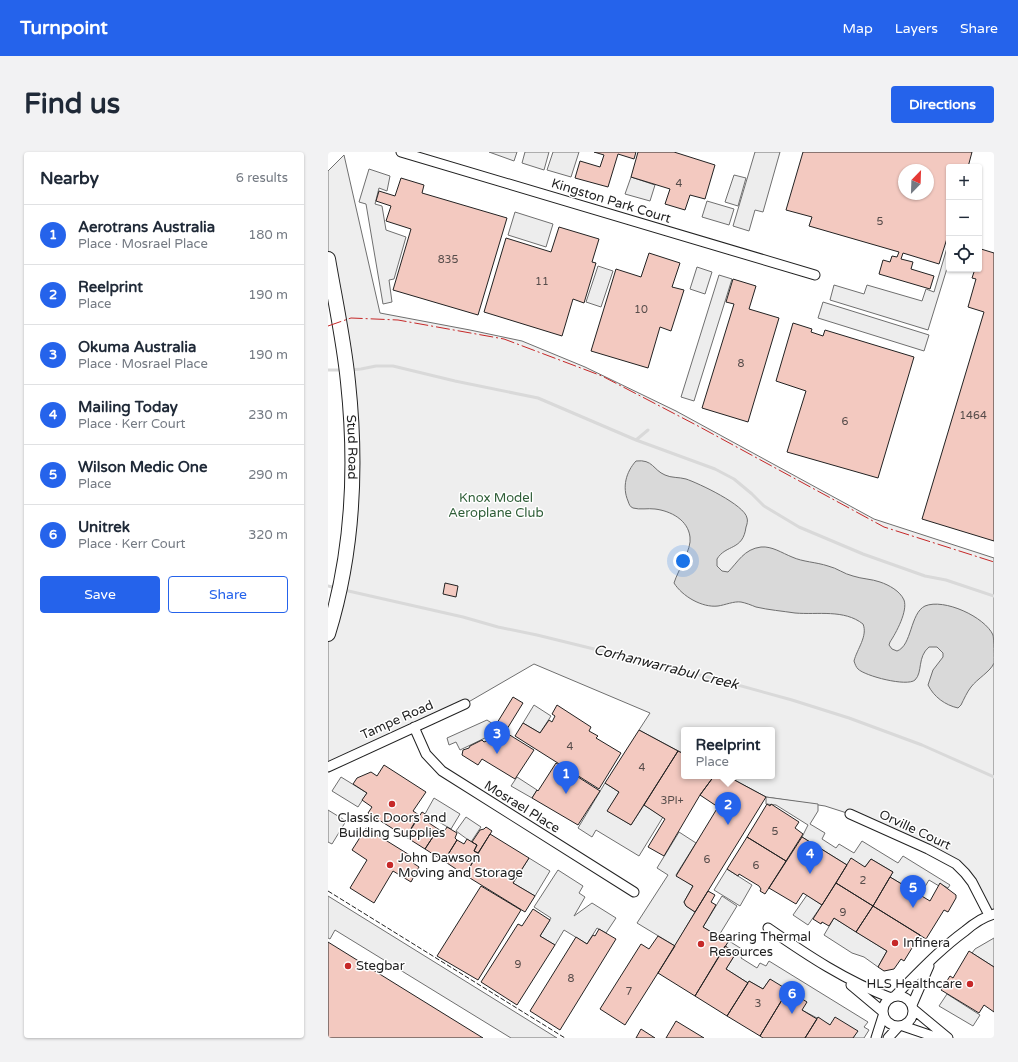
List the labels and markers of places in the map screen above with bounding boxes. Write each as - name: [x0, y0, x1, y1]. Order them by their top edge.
- pin: 3: [484, 721, 510, 754]
- pin: 1: [553, 761, 579, 794]
- pin: 2: [715, 792, 741, 825]
- marker: Classic Doors and Building Supplies: [387, 799, 397, 809]
- place label: Classic Doors and Building Supplies: [338, 810, 446, 841]
- pin: 4: [797, 841, 823, 874]
- place label: John Dawson Moving and Storage: [398, 850, 523, 881]
- marker: John Dawson Moving and Storage: [385, 860, 395, 870]
- pin: 5: [900, 875, 926, 908]
- place label: Bearing Thermal Resources: [709, 929, 811, 960]
- place label: Infinera: [903, 935, 950, 951]
- marker: Infinera: [890, 938, 900, 948]
- marker: Bearing Thermal Resources: [696, 939, 706, 949]
- place label: Stegbar: [356, 958, 405, 974]
- marker: Stegbar: [343, 961, 353, 971]
- place label: HLS Healthcare: [867, 976, 962, 992]
- marker: HLS Healthcare: [965, 979, 975, 989]
- pin: 6: [779, 981, 805, 1014]

